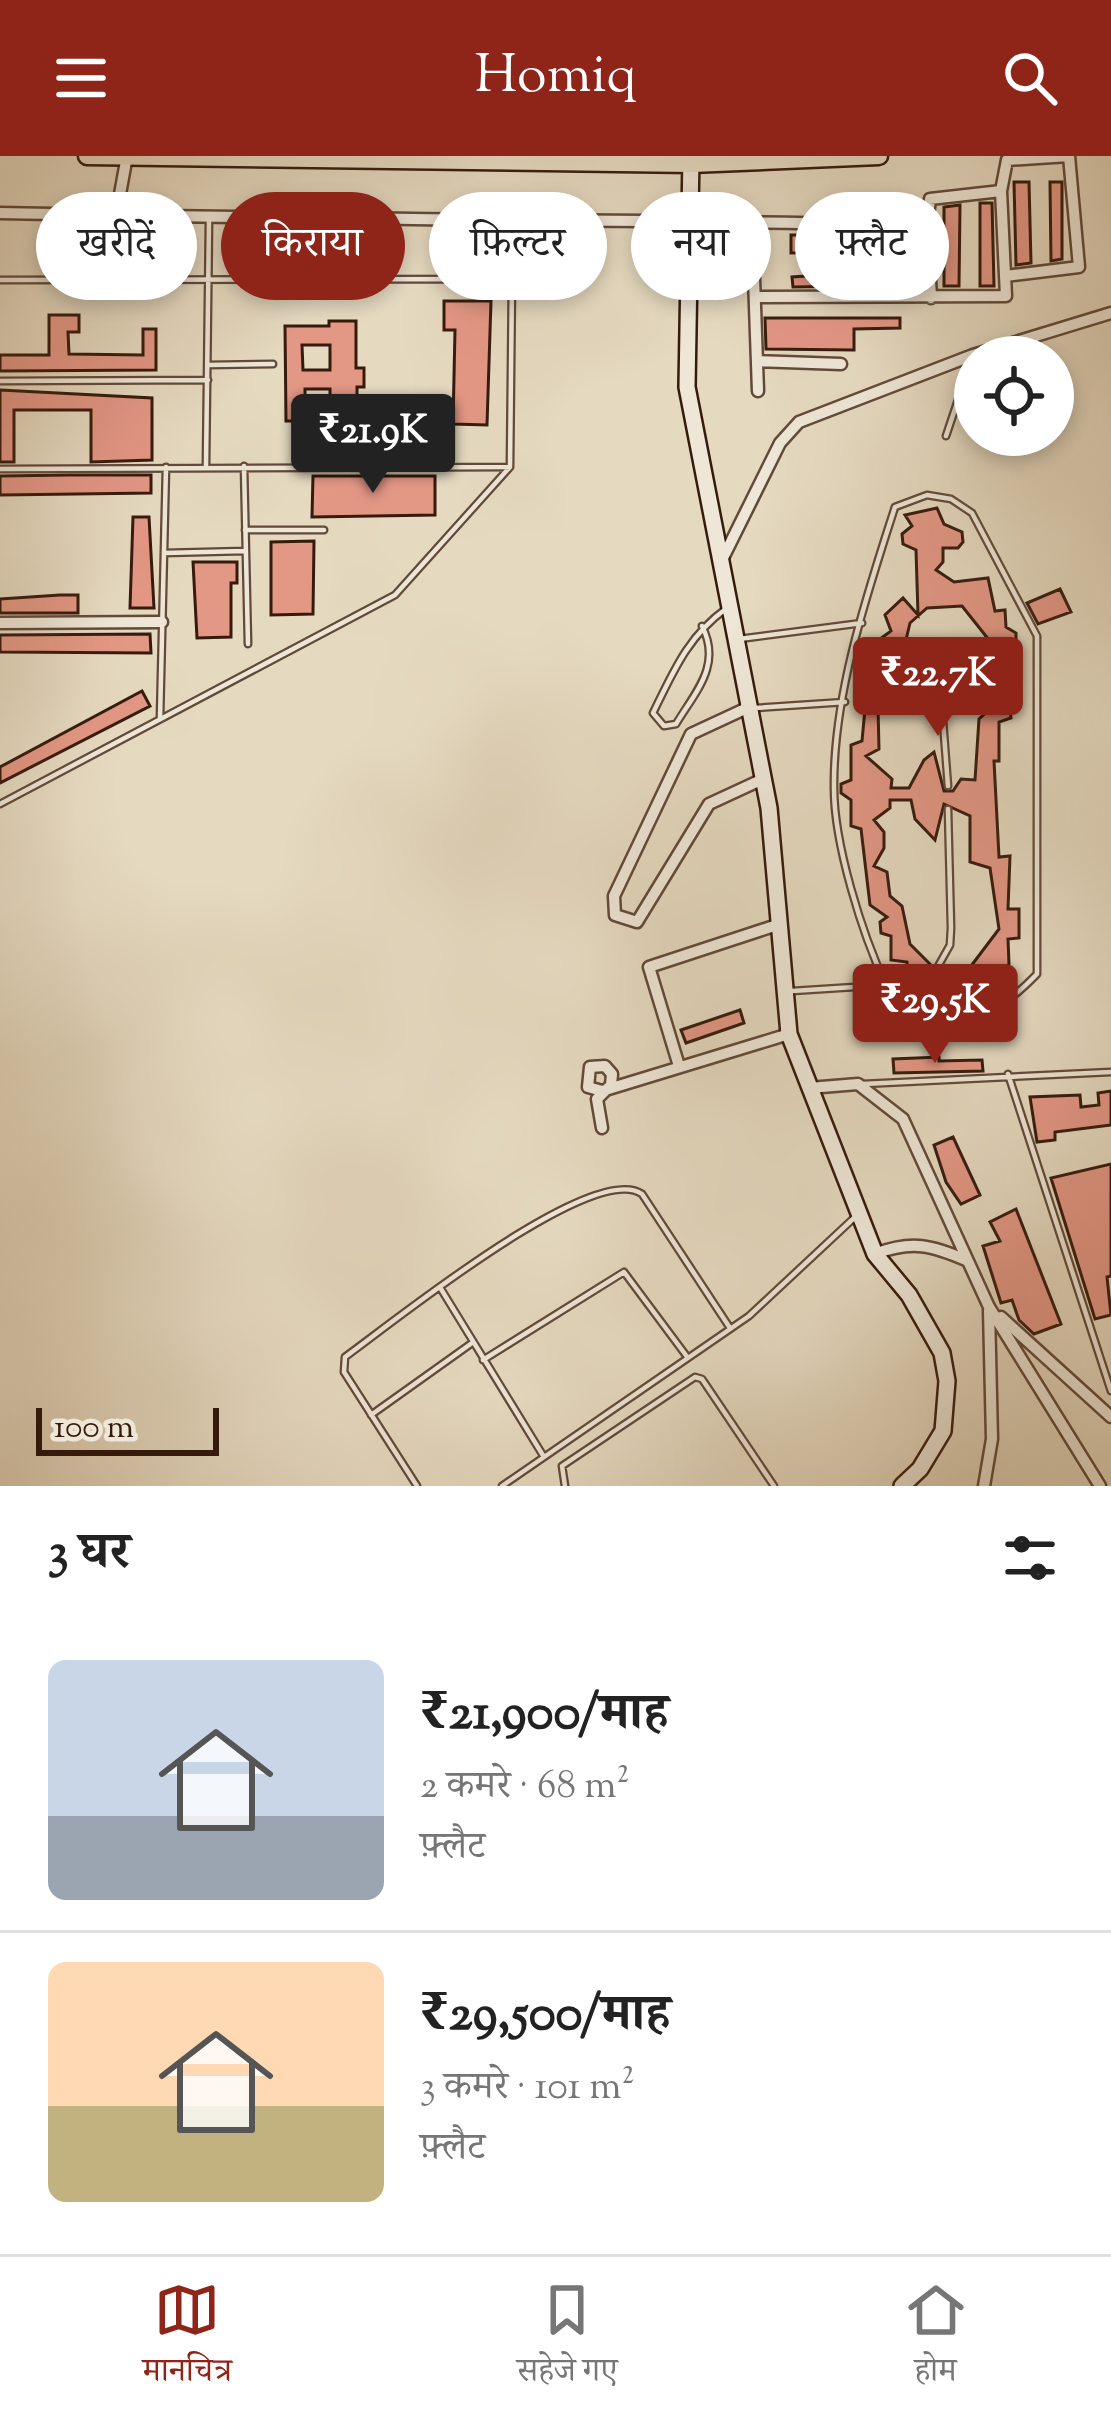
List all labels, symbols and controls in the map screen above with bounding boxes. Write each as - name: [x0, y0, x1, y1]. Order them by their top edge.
- text: Homiq: [474, 39, 637, 117]
- icon: menu: [48, 45, 114, 111]
- icon: search: [997, 45, 1063, 111]
- chip: खरीदें: [36, 192, 197, 300]
- chip: किराया: [221, 192, 405, 300]
- chip: फ़िल्टर: [429, 192, 607, 300]
- chip: नया: [631, 192, 771, 300]
- chip: फ़्लैट: [795, 192, 949, 300]
- map controls: [954, 336, 1074, 456]
- button: locate: [954, 336, 1074, 456]
- pin: ₹21.9K: [275, 394, 471, 496]
- text: ₹21.9K: [318, 405, 428, 461]
- pin: ₹22.7K: [840, 637, 1036, 739]
- text: ₹22.7K: [880, 648, 996, 704]
- pin: ₹29.5K: [837, 964, 1033, 1066]
- text: ₹29.5K: [880, 975, 990, 1031]
- scale bar: [36, 1402, 219, 1455]
- text: 100 m: [54, 1405, 134, 1453]
- text: 3 घर: [48, 1518, 130, 1591]
- icon: filters: [997, 1525, 1063, 1591]
- text: ₹21,900/माह: [420, 1679, 668, 1752]
- icon: home: [144, 1708, 288, 1852]
- text: 2 कमरे · 68 m²: [420, 1760, 630, 1816]
- text: फ़्लैट: [420, 1821, 485, 1877]
- text: ₹29,500/माह: [420, 1980, 670, 2053]
- icon: home: [144, 2010, 288, 2154]
- text: 3 कमरे · 101 m²: [420, 2061, 635, 2117]
- text: फ़्लैट: [420, 2122, 485, 2178]
- tab: मानचित्र: [142, 2277, 232, 2402]
- tab: सहेजे गए: [517, 2277, 618, 2402]
- tab: होम: [903, 2277, 969, 2402]

